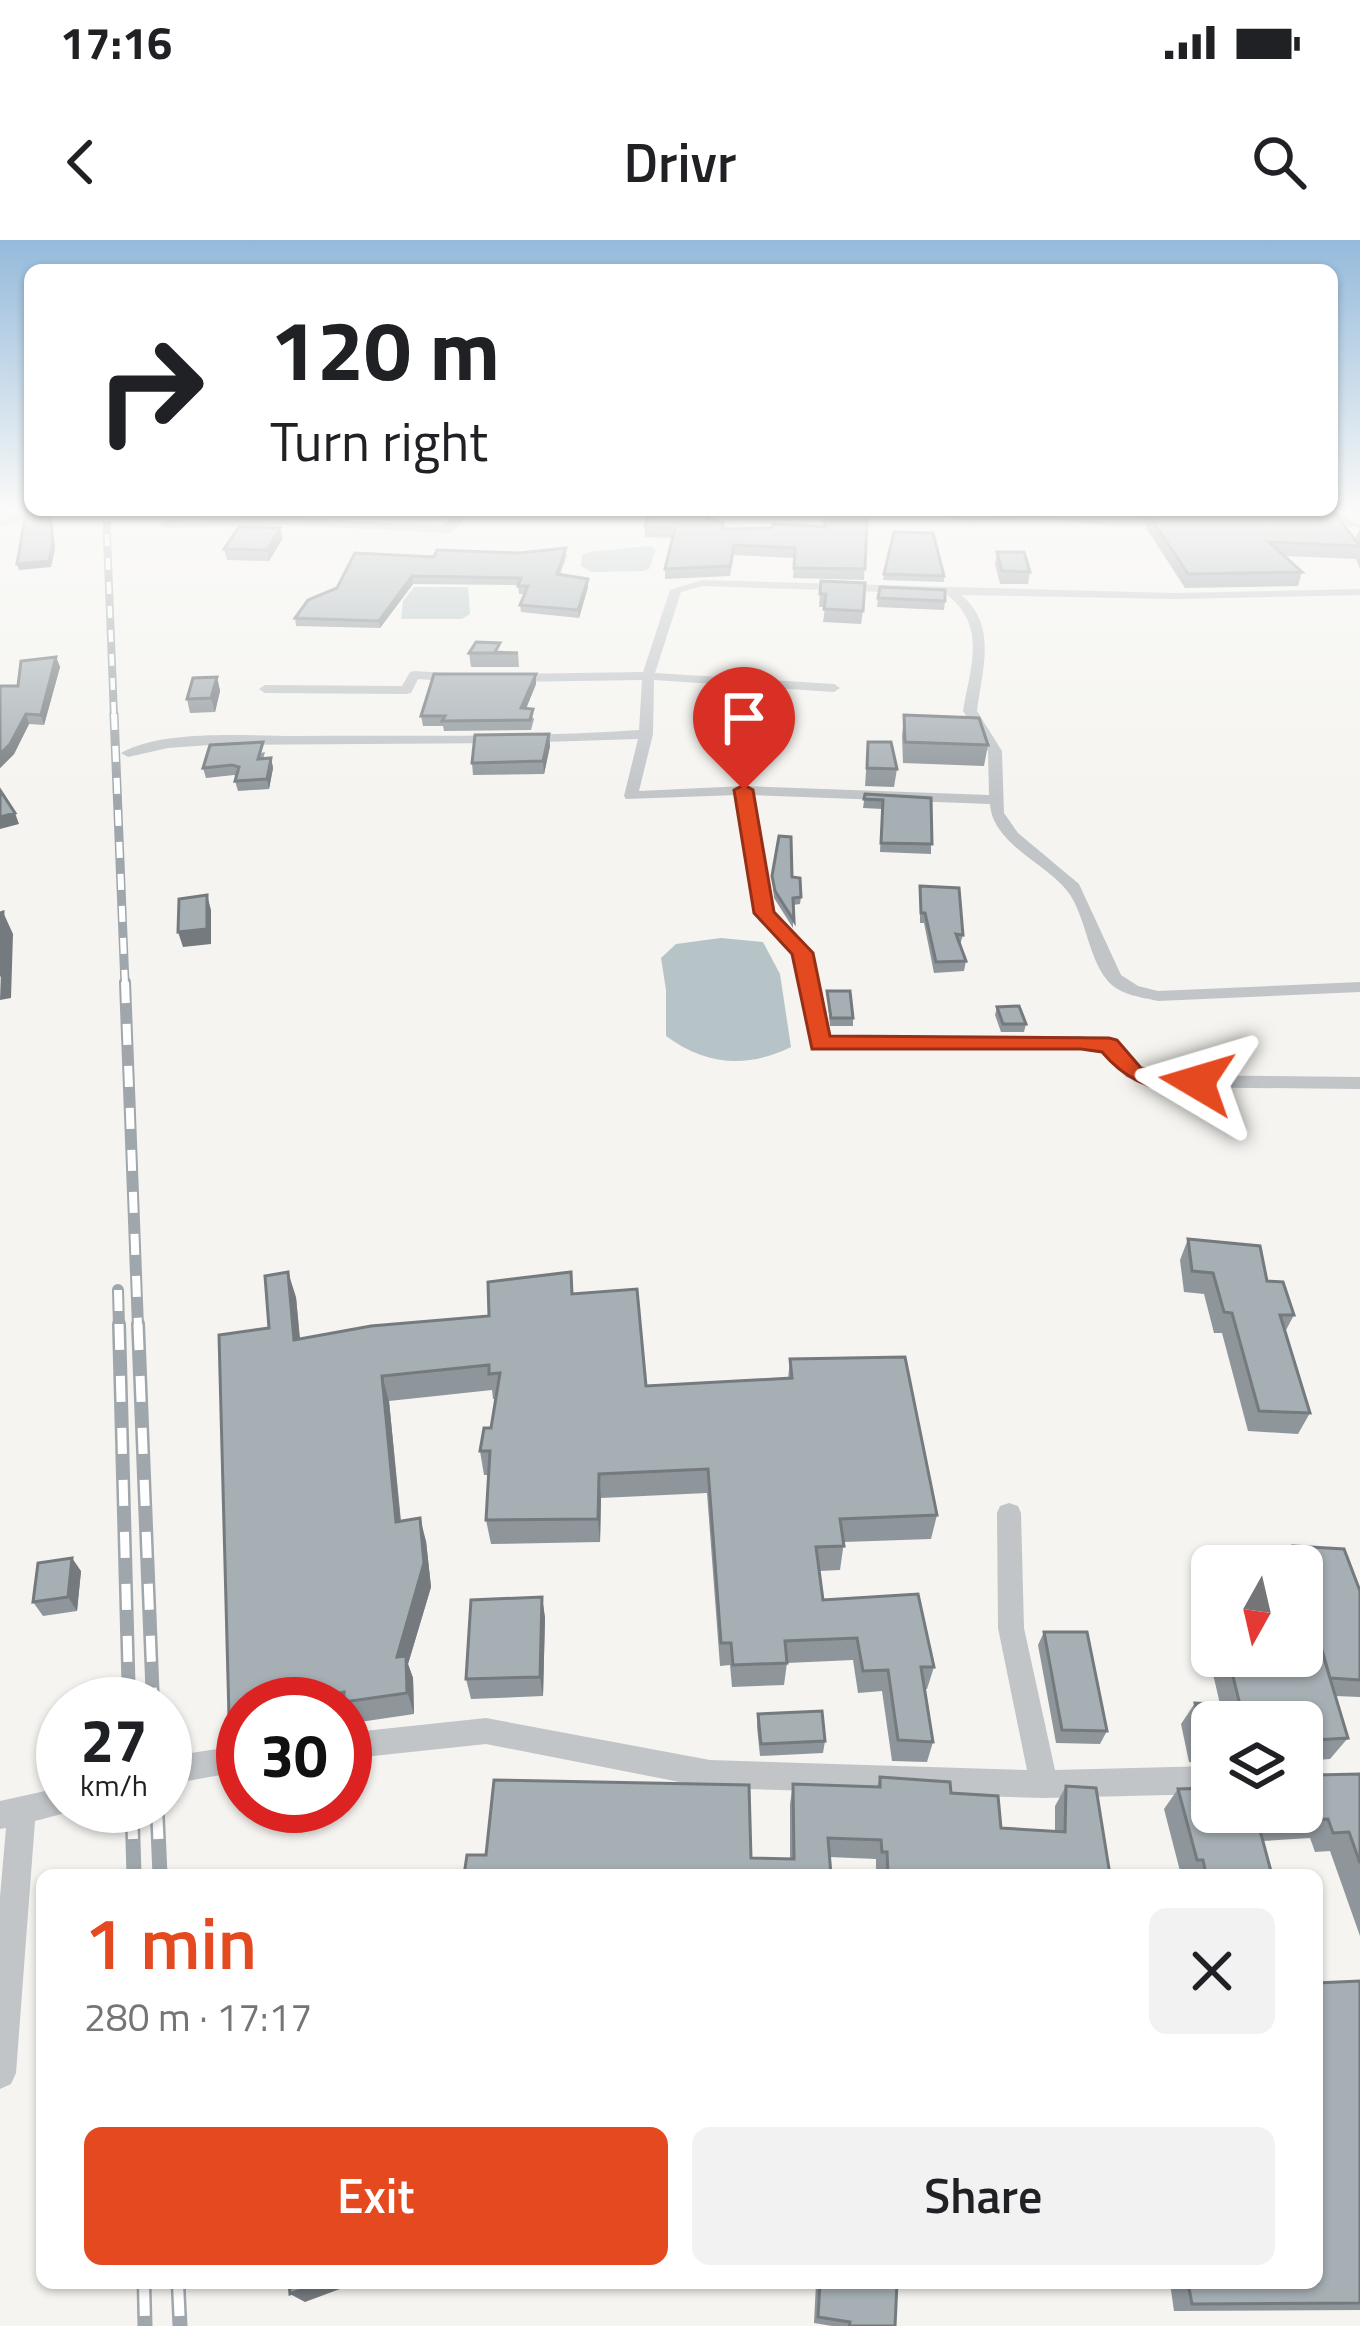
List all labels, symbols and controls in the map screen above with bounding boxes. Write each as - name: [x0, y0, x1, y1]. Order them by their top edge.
- text: 17:16: [60, 8, 172, 76]
- text: Drivr: [623, 121, 737, 203]
- icon: back: [48, 129, 114, 195]
- icon: search: [1246, 129, 1312, 195]
- text: 120 m: [270, 285, 500, 413]
- icon: right: [72, 312, 228, 468]
- text: Turn right: [270, 400, 488, 482]
- pin: [693, 667, 795, 790]
- icon: arrive: [711, 685, 777, 751]
- position arrow: [1134, 1019, 1260, 1145]
- north arrow: [1191, 1545, 1323, 1677]
- map controls: [1191, 1545, 1323, 1833]
- speed limit sign: 30: [216, 1677, 372, 1833]
- text: 27: [80, 1694, 148, 1785]
- button: layers: [1191, 1701, 1323, 1833]
- text: km/h: [80, 1762, 148, 1808]
- text: 1 min: [84, 1887, 257, 1997]
- button: close: [1149, 1908, 1275, 2034]
- text: 280 m · 17:17: [84, 1987, 312, 2046]
- button: Exit: [84, 2127, 668, 2265]
- button: Share: [692, 2127, 1275, 2265]

